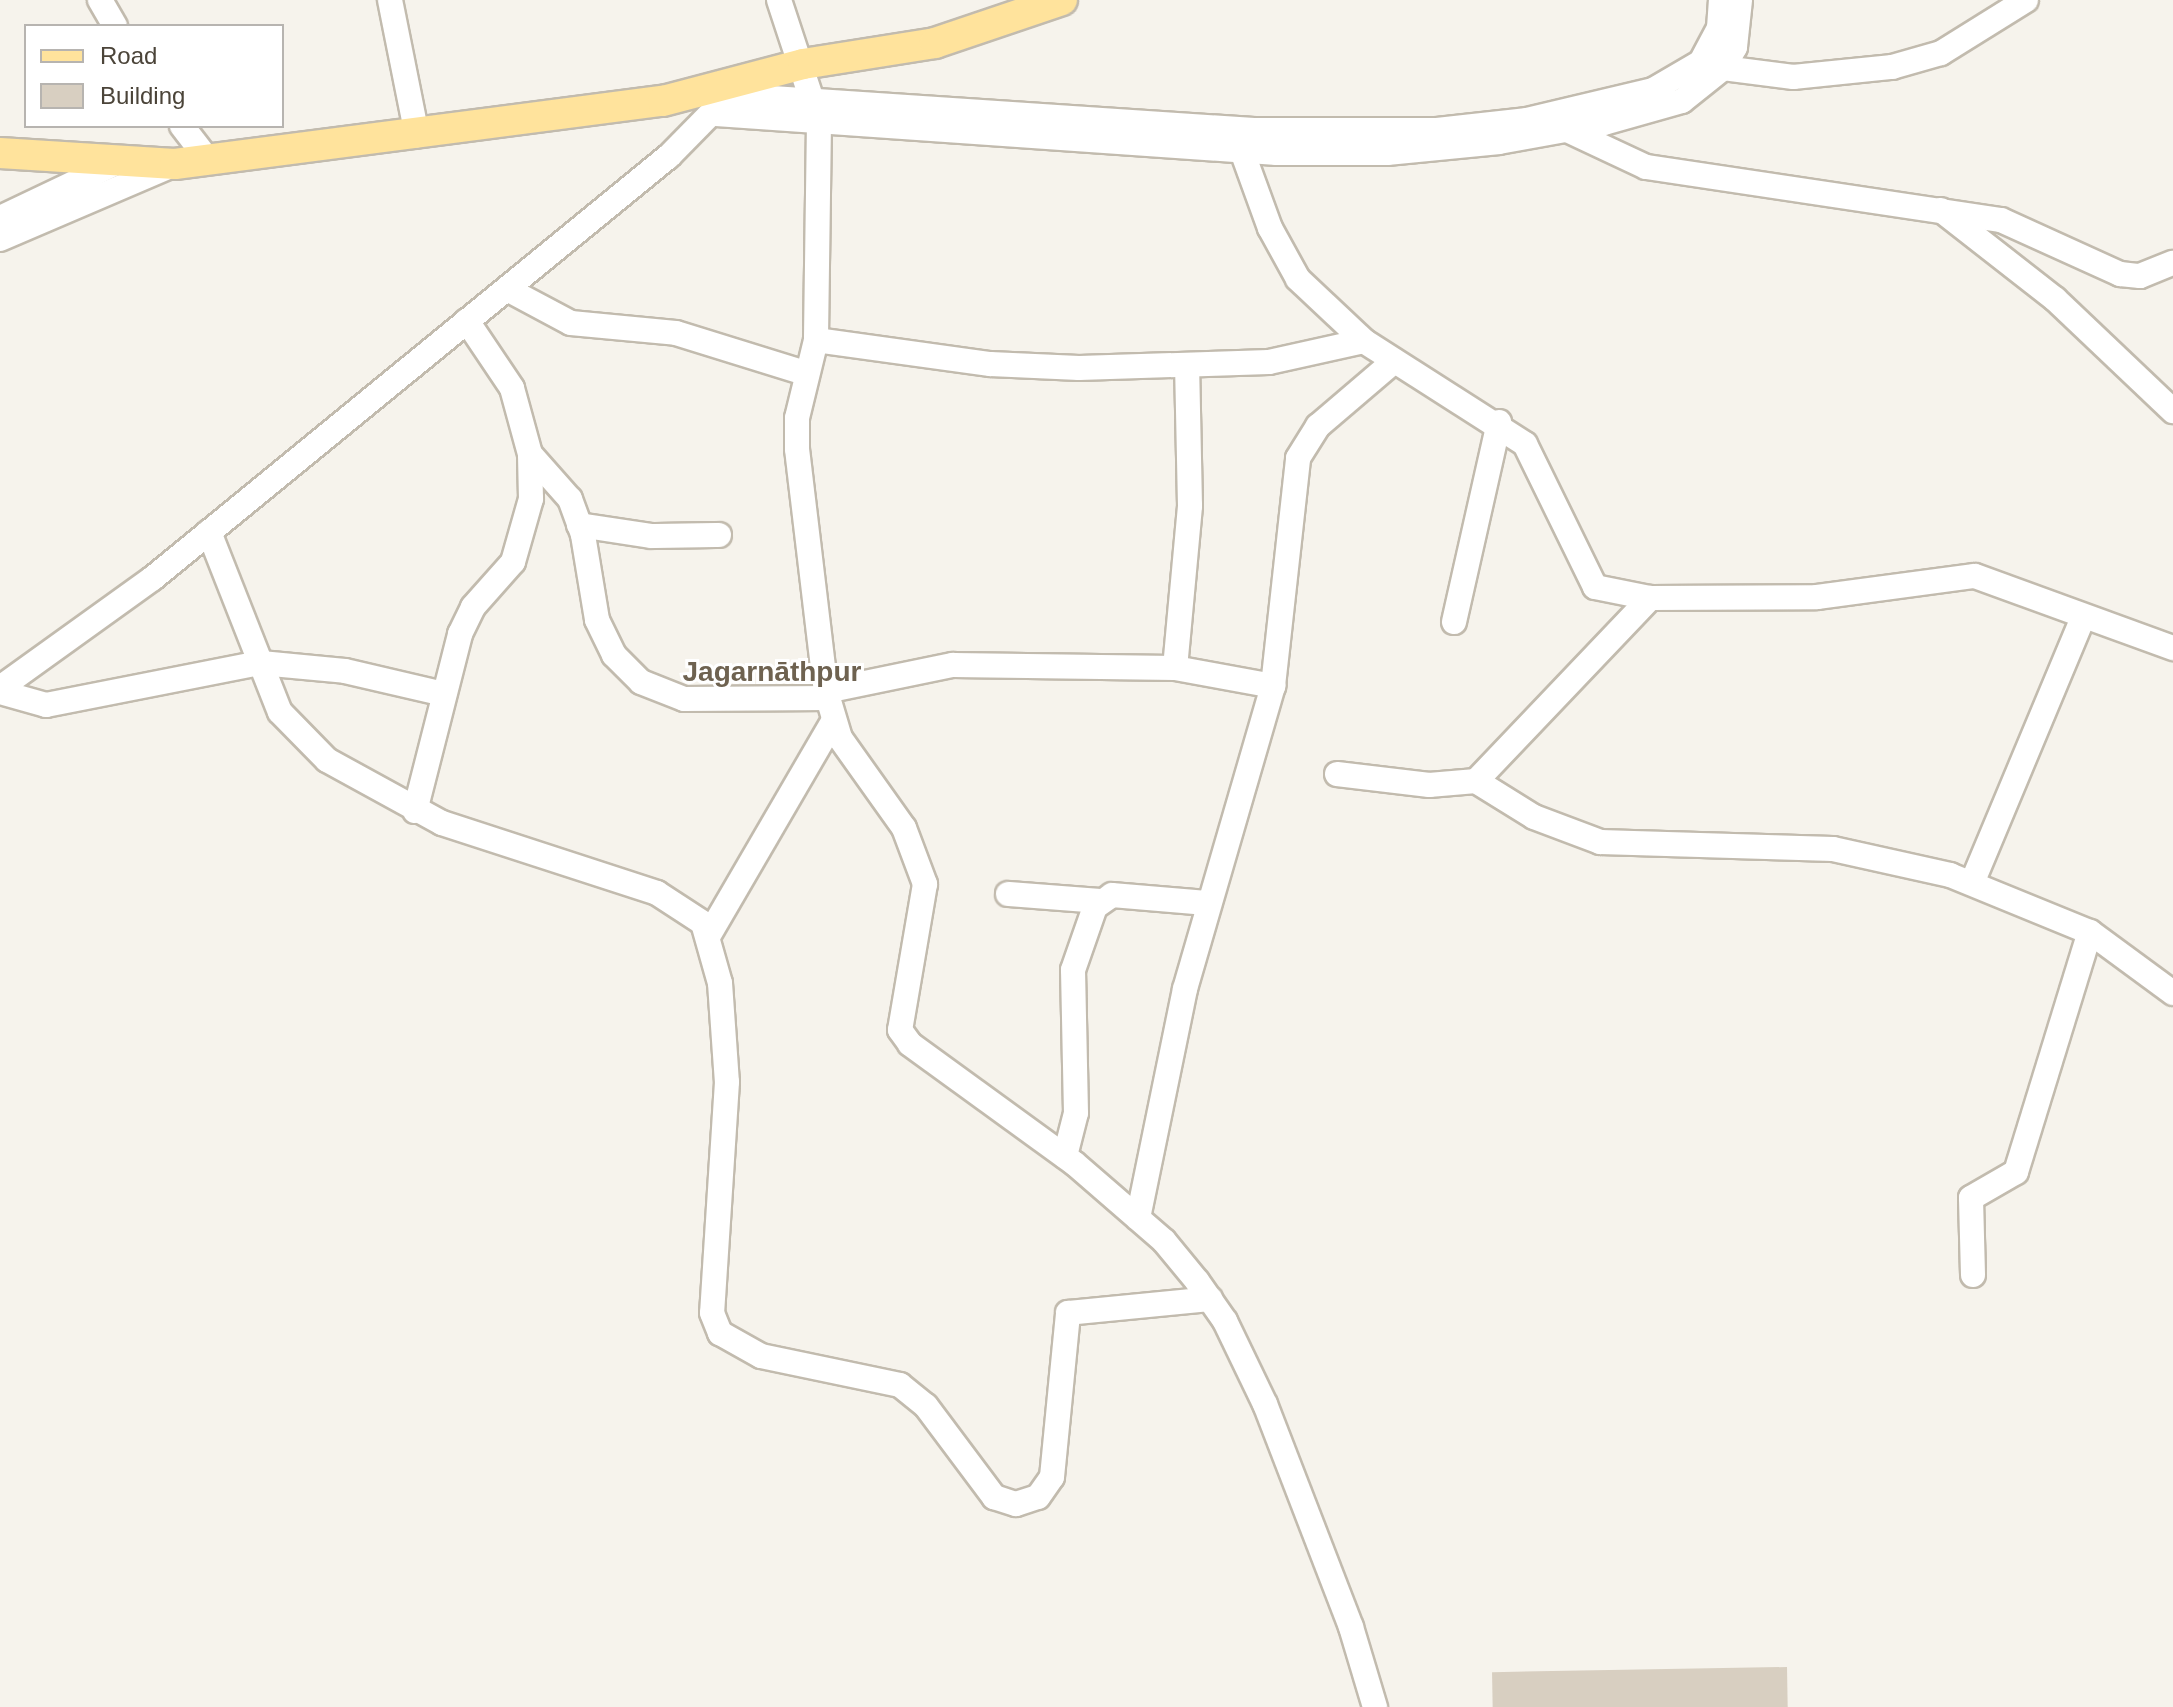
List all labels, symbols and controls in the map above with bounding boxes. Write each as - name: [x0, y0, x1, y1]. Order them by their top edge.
- legend: [24, 24, 284, 128]
- text: Road: [100, 42, 157, 69]
- text: Building: [100, 82, 185, 109]
- district label: Jagarnāthpur: [683, 655, 861, 689]

